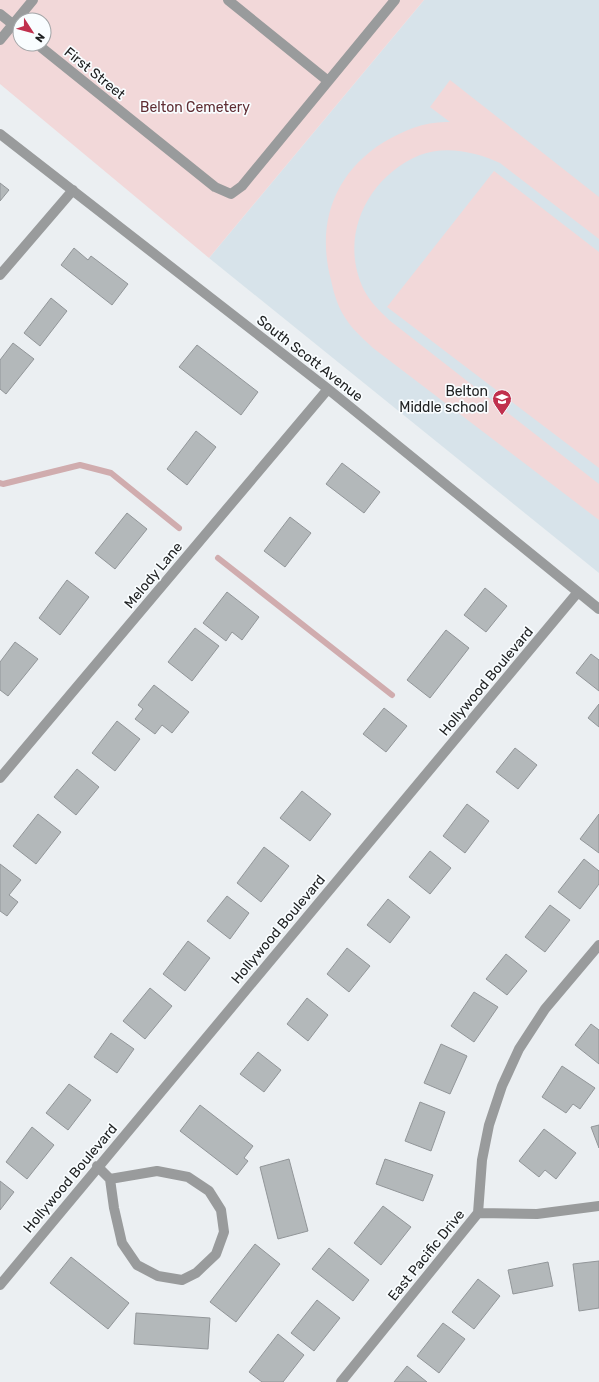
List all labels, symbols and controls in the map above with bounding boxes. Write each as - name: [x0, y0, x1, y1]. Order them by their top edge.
- north arrow: [12, 12, 52, 52]
- text: N: [32, 31, 47, 45]
- street label: First Street: [61, 44, 129, 103]
- park label: Belton Cemetery: [140, 99, 250, 116]
- street label: South Scott Avenue: [253, 312, 366, 405]
- place label: Belton Middle school: [399, 383, 488, 416]
- school or university icon: Belton Middle school: [491, 388, 513, 416]
- street label: Melody Lane: [121, 539, 186, 612]
- street label: Hollywood Boulevard: [436, 623, 537, 739]
- street label: Hollywood Boulevard: [228, 871, 329, 987]
- street label: Hollywood Boulevard: [20, 1120, 121, 1236]
- street label: East Pacific Drive: [384, 1206, 468, 1304]

